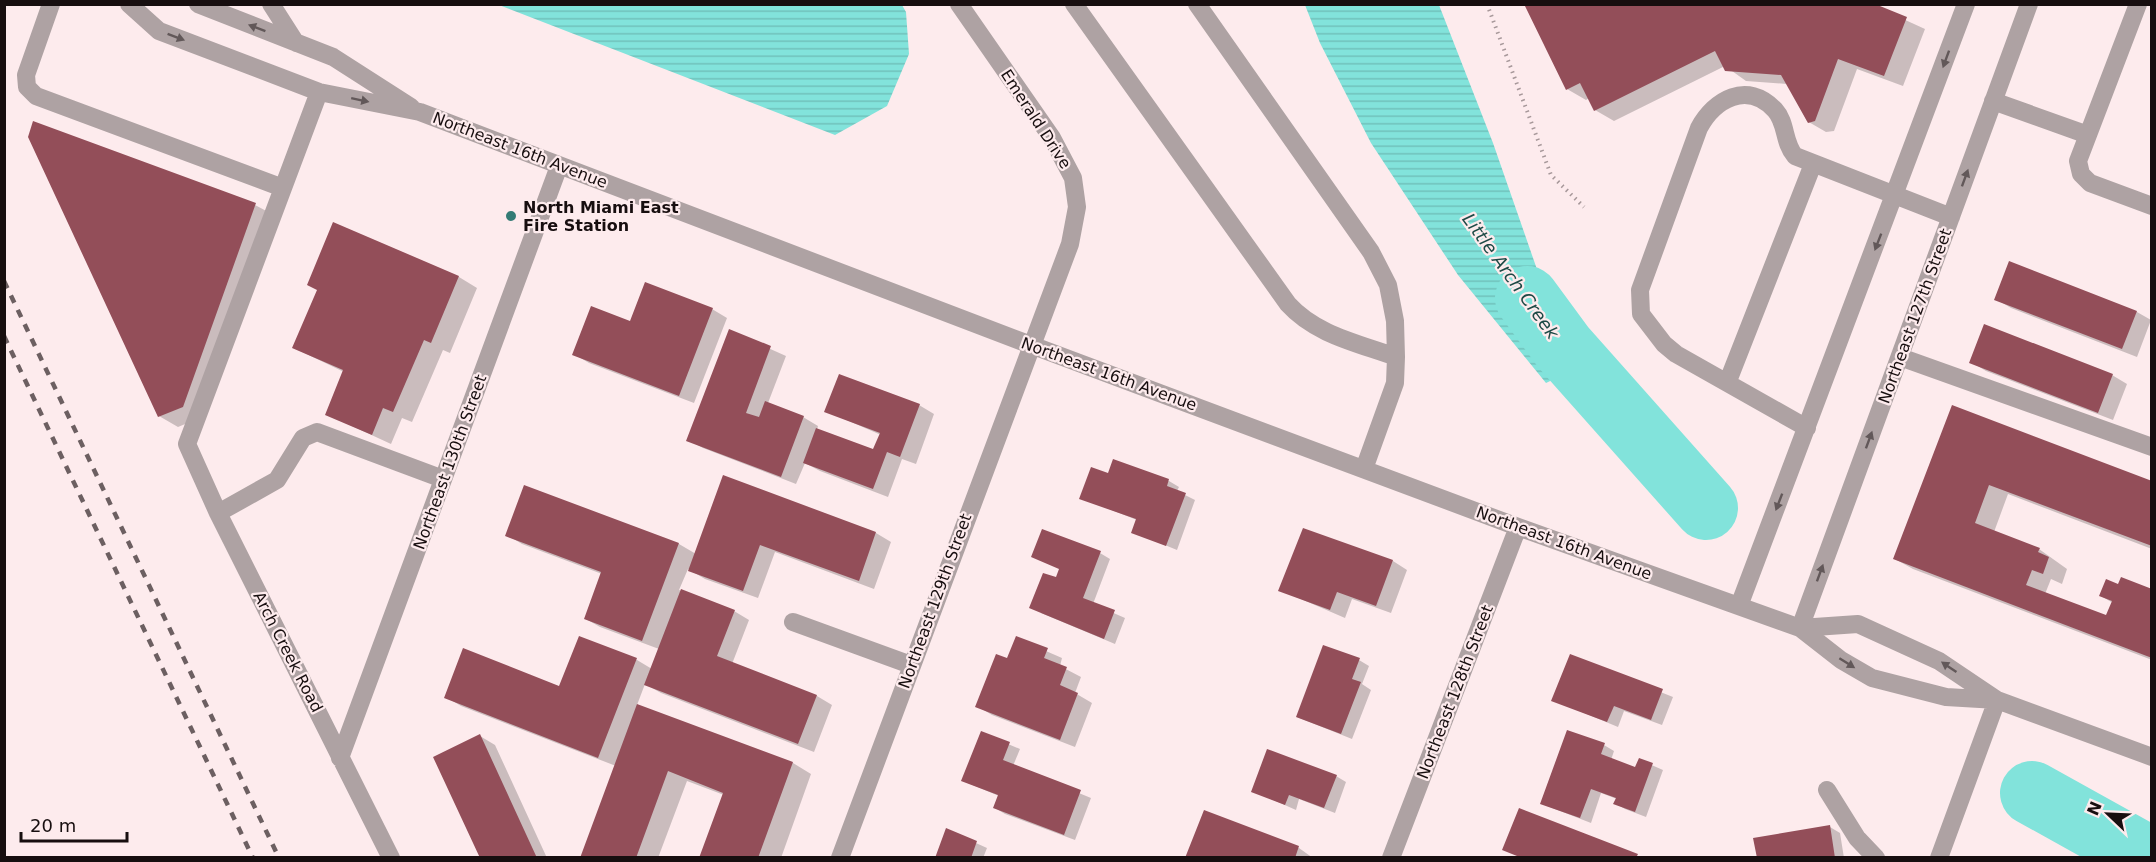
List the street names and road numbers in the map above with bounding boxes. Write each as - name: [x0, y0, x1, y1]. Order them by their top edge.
- street label: Emerald Drive: [997, 66, 1075, 172]
- street label: Northeast 16th Avenue: [430, 108, 610, 192]
- street label: Northeast 127th Street: [1874, 226, 1956, 406]
- street label: Northeast 16th Avenue: [1019, 333, 1199, 415]
- street label: Northeast 130th Street: [409, 372, 491, 552]
- street label: Northeast 16th Avenue: [1474, 502, 1654, 584]
- street label: Northeast 129th Street: [894, 511, 976, 691]
- street label: Arch Creek Road: [249, 589, 327, 715]
- street label: Northeast 128th Street: [1413, 602, 1497, 782]

